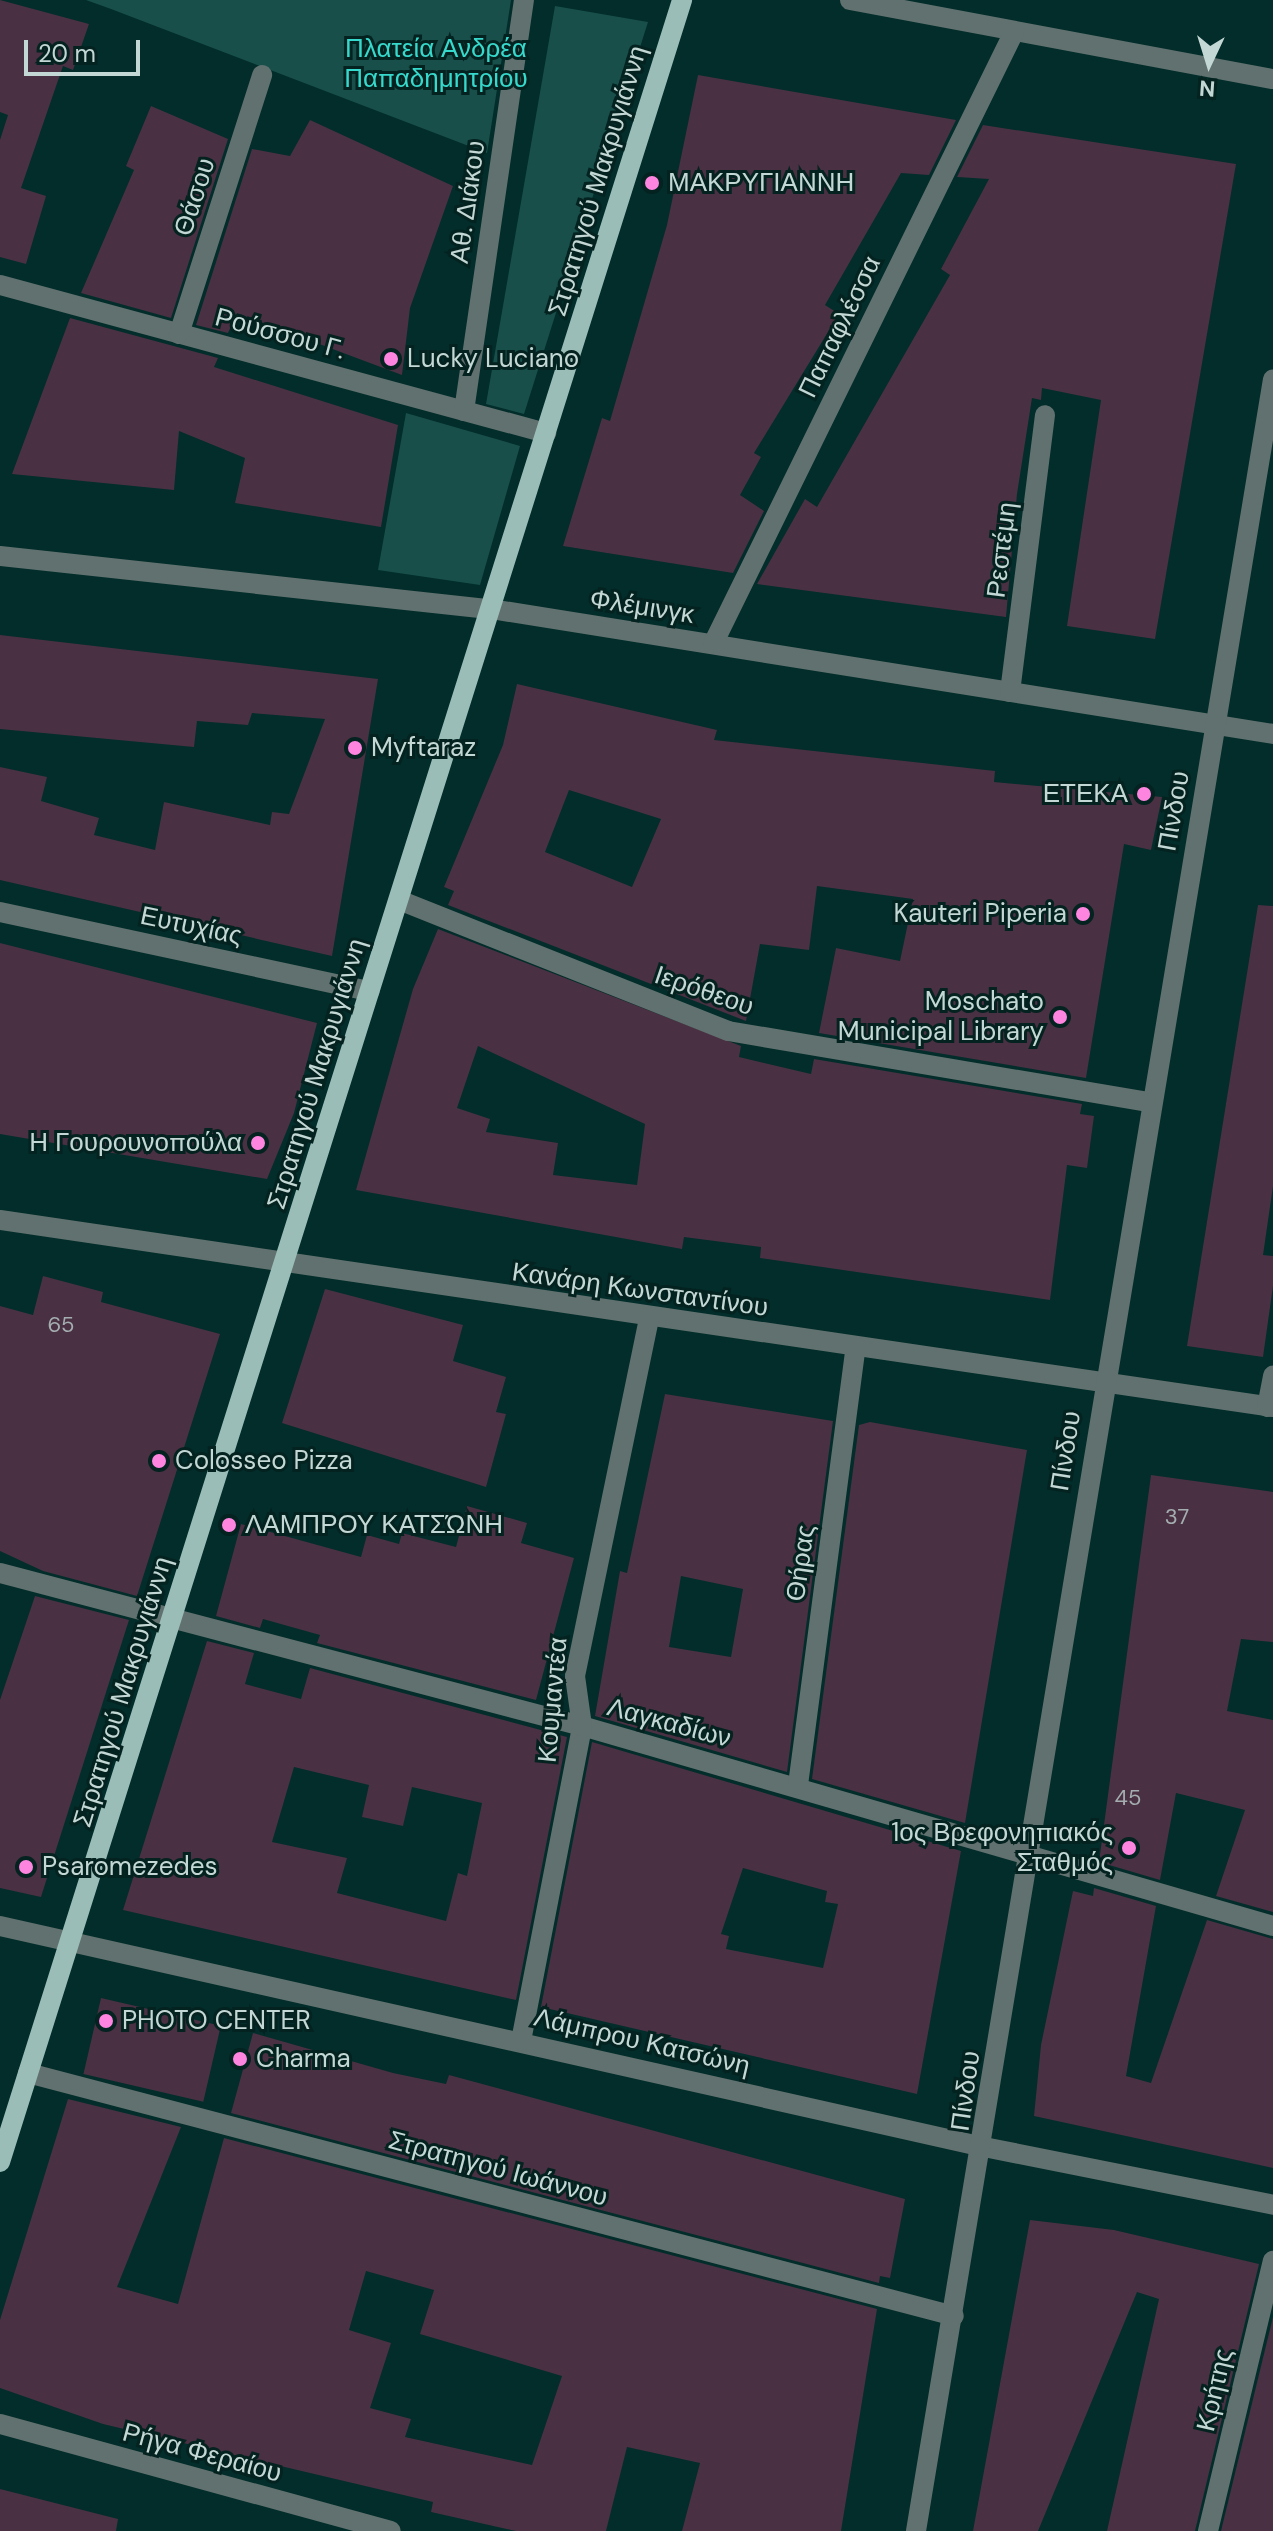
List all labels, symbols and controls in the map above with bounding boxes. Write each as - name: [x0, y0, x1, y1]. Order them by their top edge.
- scale bar: [28, 24, 144, 74]
- north arrow: [1169, 24, 1249, 104]
- park label: Πλατεία Ανδρέα Παπαδημητρίου: [344, 33, 528, 94]
- text: 20 m: [38, 38, 96, 69]
- street label: Στρατηγού Μακρυγιάννη: [542, 42, 654, 320]
- text: N: [1198, 73, 1216, 103]
- street label: Αθ. Διάκου: [444, 139, 492, 265]
- street label: Θάσου: [168, 154, 222, 240]
- place label: ΜΑΚΡΥΓΙΑΝΝΗ: [668, 167, 854, 199]
- marker: ΜΑΚΡΥΓΙΑΝΝΗ: [643, 174, 661, 192]
- street label: Παπαφλέσσα: [792, 251, 888, 403]
- street label: Ρούσσου Γ.: [212, 302, 348, 366]
- place label: Lucky Luciano: [407, 343, 579, 375]
- marker: Lucky Luciano: [382, 350, 400, 368]
- street label: Ρεστέμη: [981, 500, 1023, 600]
- street label: Φλέμινγκ: [588, 583, 696, 631]
- place label: Myftaraz: [371, 732, 476, 764]
- marker: Myftaraz: [346, 739, 364, 757]
- street label: Πίνδου: [1152, 769, 1196, 853]
- place label: ΕΤΕΚΑ: [1043, 778, 1128, 810]
- marker: ΕΤΕΚΑ: [1135, 785, 1153, 803]
- place label: Kauteri Piperia: [894, 898, 1067, 930]
- street label: Ευτυχίας: [137, 900, 245, 952]
- marker: Kauteri Piperia: [1074, 905, 1092, 923]
- street label: Στρατηγού Μακρυγιάννη: [261, 935, 373, 1213]
- street label: Ιερόθεου: [650, 960, 758, 1022]
- place label: Moschato Municipal Library: [838, 986, 1044, 1048]
- marker: Moschato Municipal Library: [1051, 1008, 1069, 1026]
- place label: Η Γουρουνοπούλα: [29, 1127, 242, 1159]
- marker: Η Γουρουνοπούλα: [249, 1134, 267, 1152]
- street label: Κανάρη Κωνσταντίνου: [510, 1257, 770, 1323]
- house number: 65: [48, 1312, 74, 1338]
- street label: Πίνδου: [1044, 1409, 1088, 1493]
- place label: Colosseo Pizza: [175, 1445, 353, 1477]
- marker: Colosseo Pizza: [150, 1452, 168, 1470]
- house number: 37: [1165, 1504, 1189, 1530]
- place label: ΛΑΜΠΡΟΥ ΚΑΤΣΏΝΗ: [245, 1509, 503, 1541]
- marker: ΛΑΜΠΡΟΥ ΚΑΤΣΏΝΗ: [220, 1516, 238, 1534]
- street label: Θήρας: [780, 1523, 822, 1603]
- street label: Στρατηγού Μακρυγιάννη: [67, 1553, 179, 1831]
- street label: Κουμαντέα: [532, 1636, 574, 1764]
- street label: Λαγκαδίων: [604, 1692, 734, 1754]
- house number: 45: [1115, 1785, 1141, 1811]
- place label: 1ος Βρεφονηπιακός Σταθμός: [891, 1817, 1113, 1878]
- marker: 1ος Βρεφονηπιακός Σταθμός: [1120, 1839, 1138, 1857]
- place label: Psaromezedes: [42, 1851, 218, 1883]
- marker: Psaromezedes: [17, 1858, 35, 1876]
- street label: Λάμπρου Κατσώνη: [531, 2002, 753, 2082]
- place label: PHOTO CENTER: [122, 2005, 311, 2037]
- marker: PHOTO CENTER: [97, 2012, 115, 2030]
- place label: Charma: [256, 2043, 351, 2075]
- street label: Πίνδου: [945, 2049, 987, 2133]
- marker: Charma: [231, 2050, 249, 2068]
- street label: Στρατηγού Ιωάννου: [385, 2125, 611, 2213]
- street label: Κρήτης: [1190, 2346, 1240, 2434]
- street label: Ρήγα Φεραίου: [119, 2417, 285, 2489]

